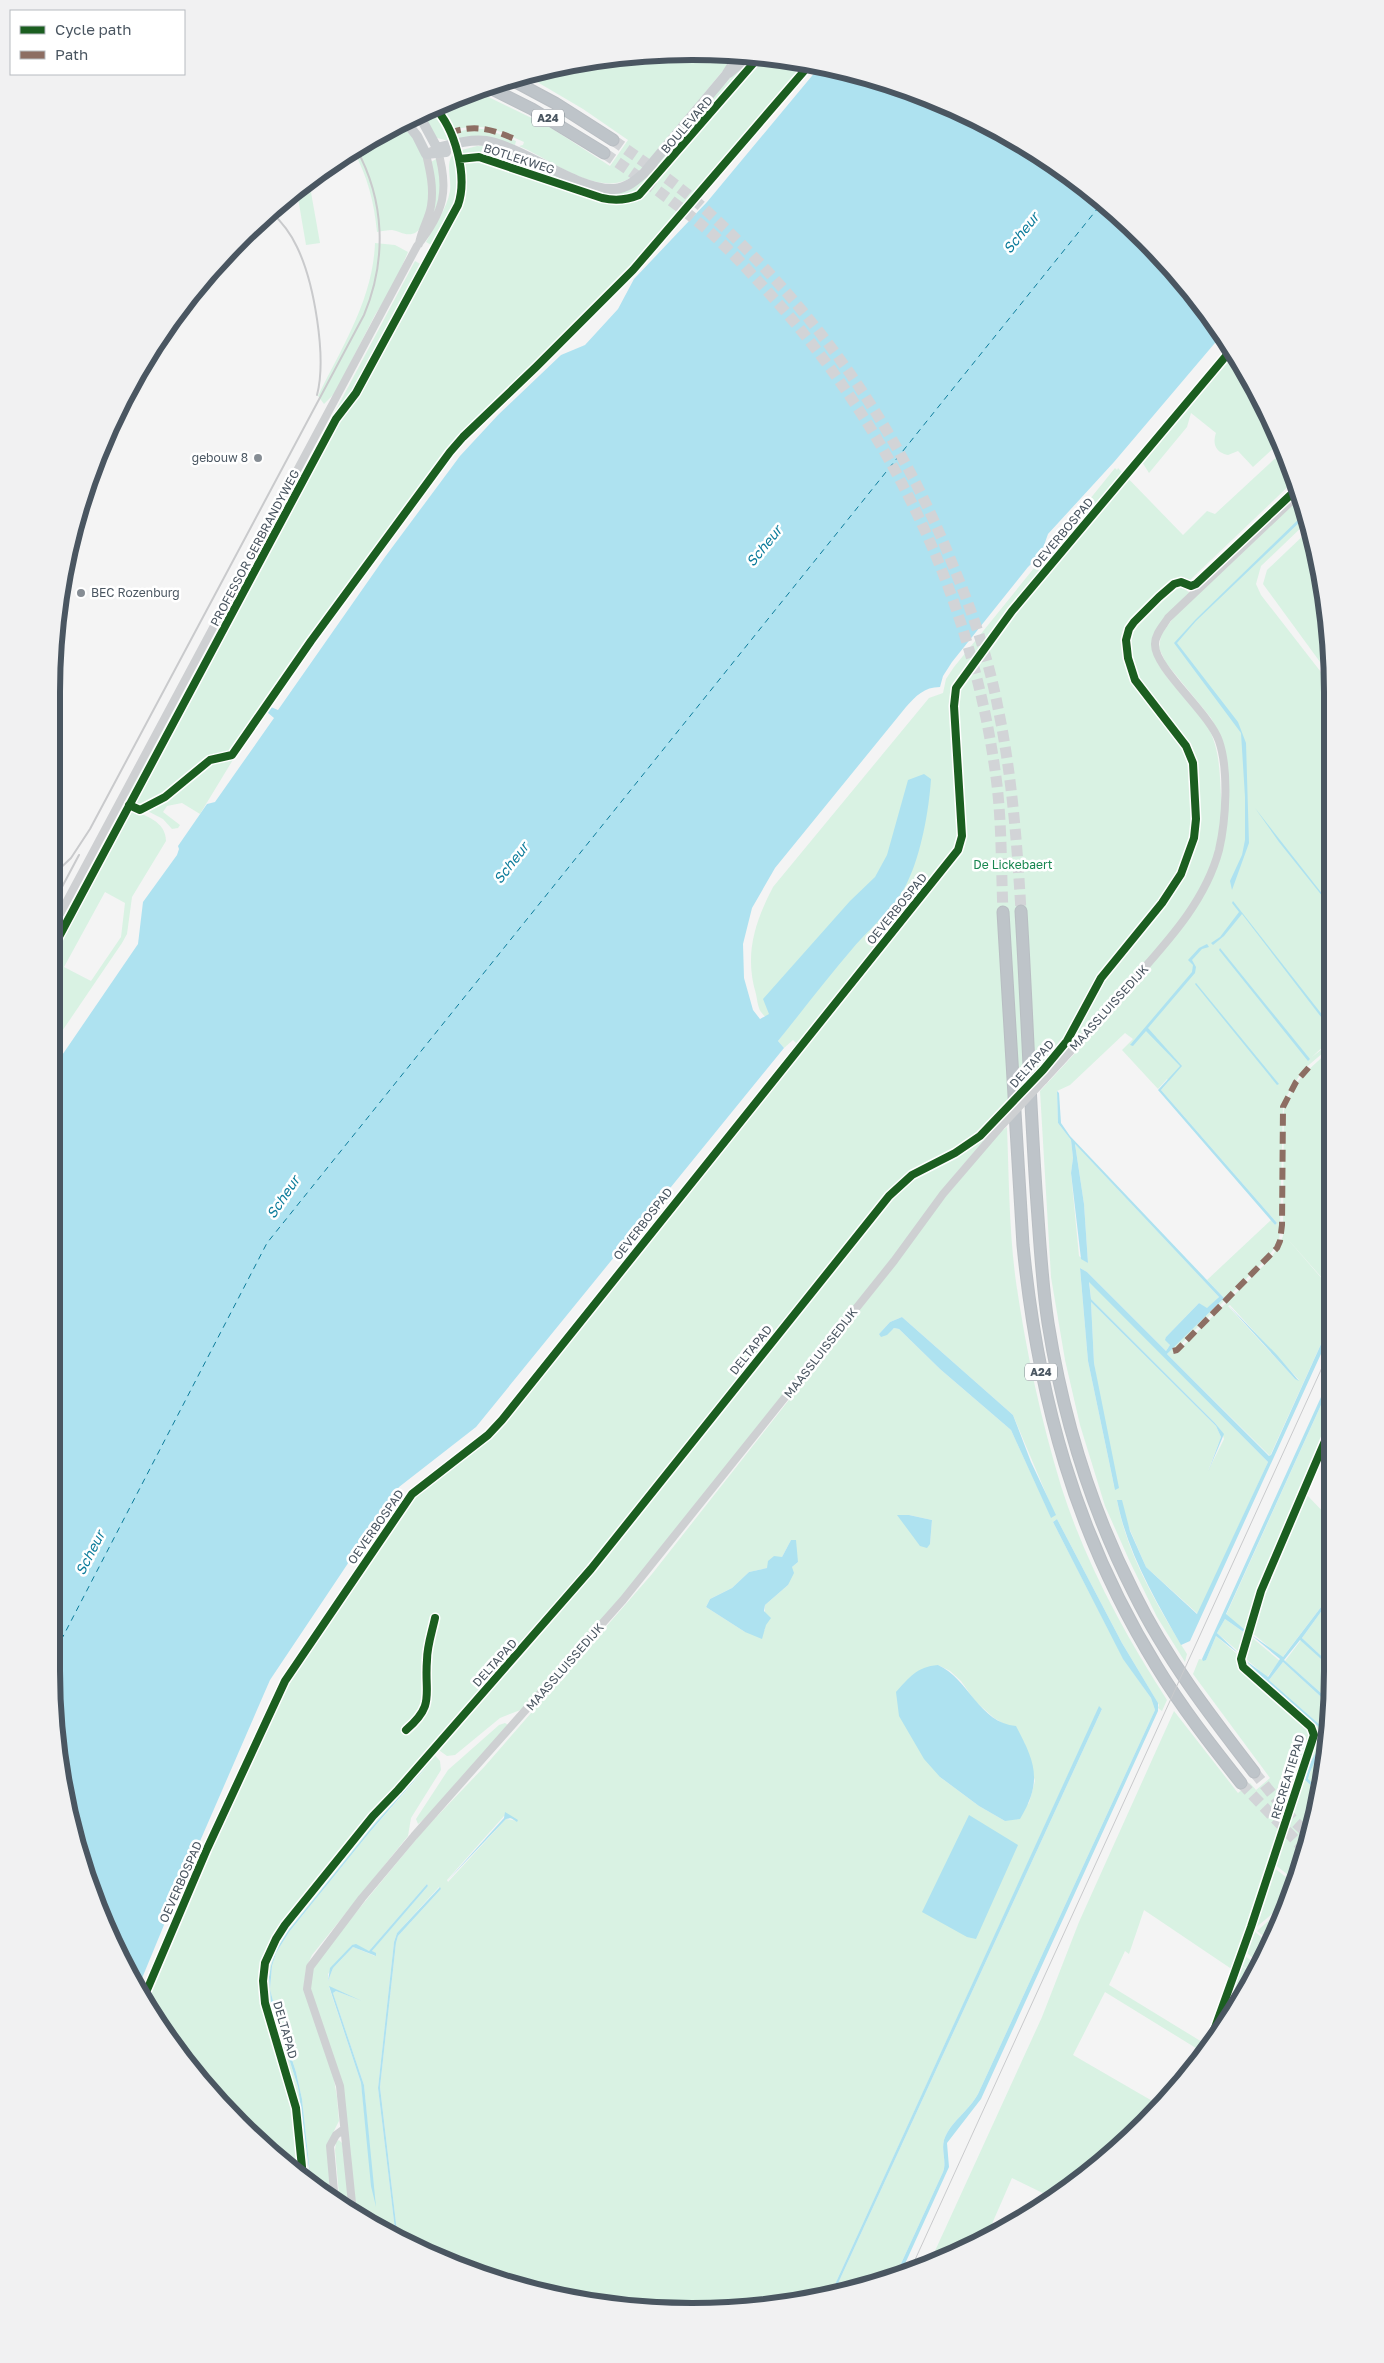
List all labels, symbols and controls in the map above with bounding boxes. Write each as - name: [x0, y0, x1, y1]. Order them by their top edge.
- legend: [10, 10, 185, 75]
- text: Cycle path: [55, 20, 131, 38]
- text: Path: [55, 45, 88, 63]
- street label: BOULEVARD: [658, 93, 716, 157]
- road number: A24: [532, 110, 564, 126]
- street label: BOTLEKWEG: [482, 140, 557, 177]
- water label: Scheur: [999, 207, 1044, 256]
- place label: gebouw 8: [192, 450, 248, 465]
- marker: gebouw 8: [252, 452, 264, 464]
- street label: PROFESSOR GERBRANDYWEG: [207, 467, 302, 629]
- street label: OEVERBOSPAD: [1029, 494, 1097, 571]
- water label: Scheur: [742, 520, 787, 569]
- place label: BEC Rozenburg: [91, 585, 180, 600]
- marker: BEC Rozenburg: [75, 587, 87, 599]
- water label: Scheur: [489, 837, 533, 887]
- park label: De Lickebaert: [973, 857, 1053, 872]
- street label: OEVERBOSPAD: [863, 870, 930, 947]
- street label: MAASSLUISSEDIJK: [1066, 962, 1151, 1054]
- street label: DELTAPAD: [1006, 1037, 1057, 1091]
- water label: Scheur: [262, 1170, 304, 1221]
- street label: OEVERBOSPAD: [610, 1185, 676, 1263]
- street label: MAASSLUISSEDIJK: [781, 1304, 861, 1401]
- street label: DELTAPAD: [726, 1322, 775, 1378]
- road number: A24: [1025, 1364, 1057, 1380]
- street label: OEVERBOSPAD: [344, 1486, 407, 1567]
- water label: Scheur: [71, 1526, 109, 1578]
- street label: MAASSLUISSEDIJK: [523, 1620, 607, 1713]
- street label: DELTAPAD: [469, 1636, 520, 1690]
- street label: RECREATIEPAD: [1267, 1733, 1308, 1821]
- street label: OEVERBOSPAD: [156, 1839, 205, 1925]
- street label: DELTAPAD: [270, 1999, 301, 2061]

